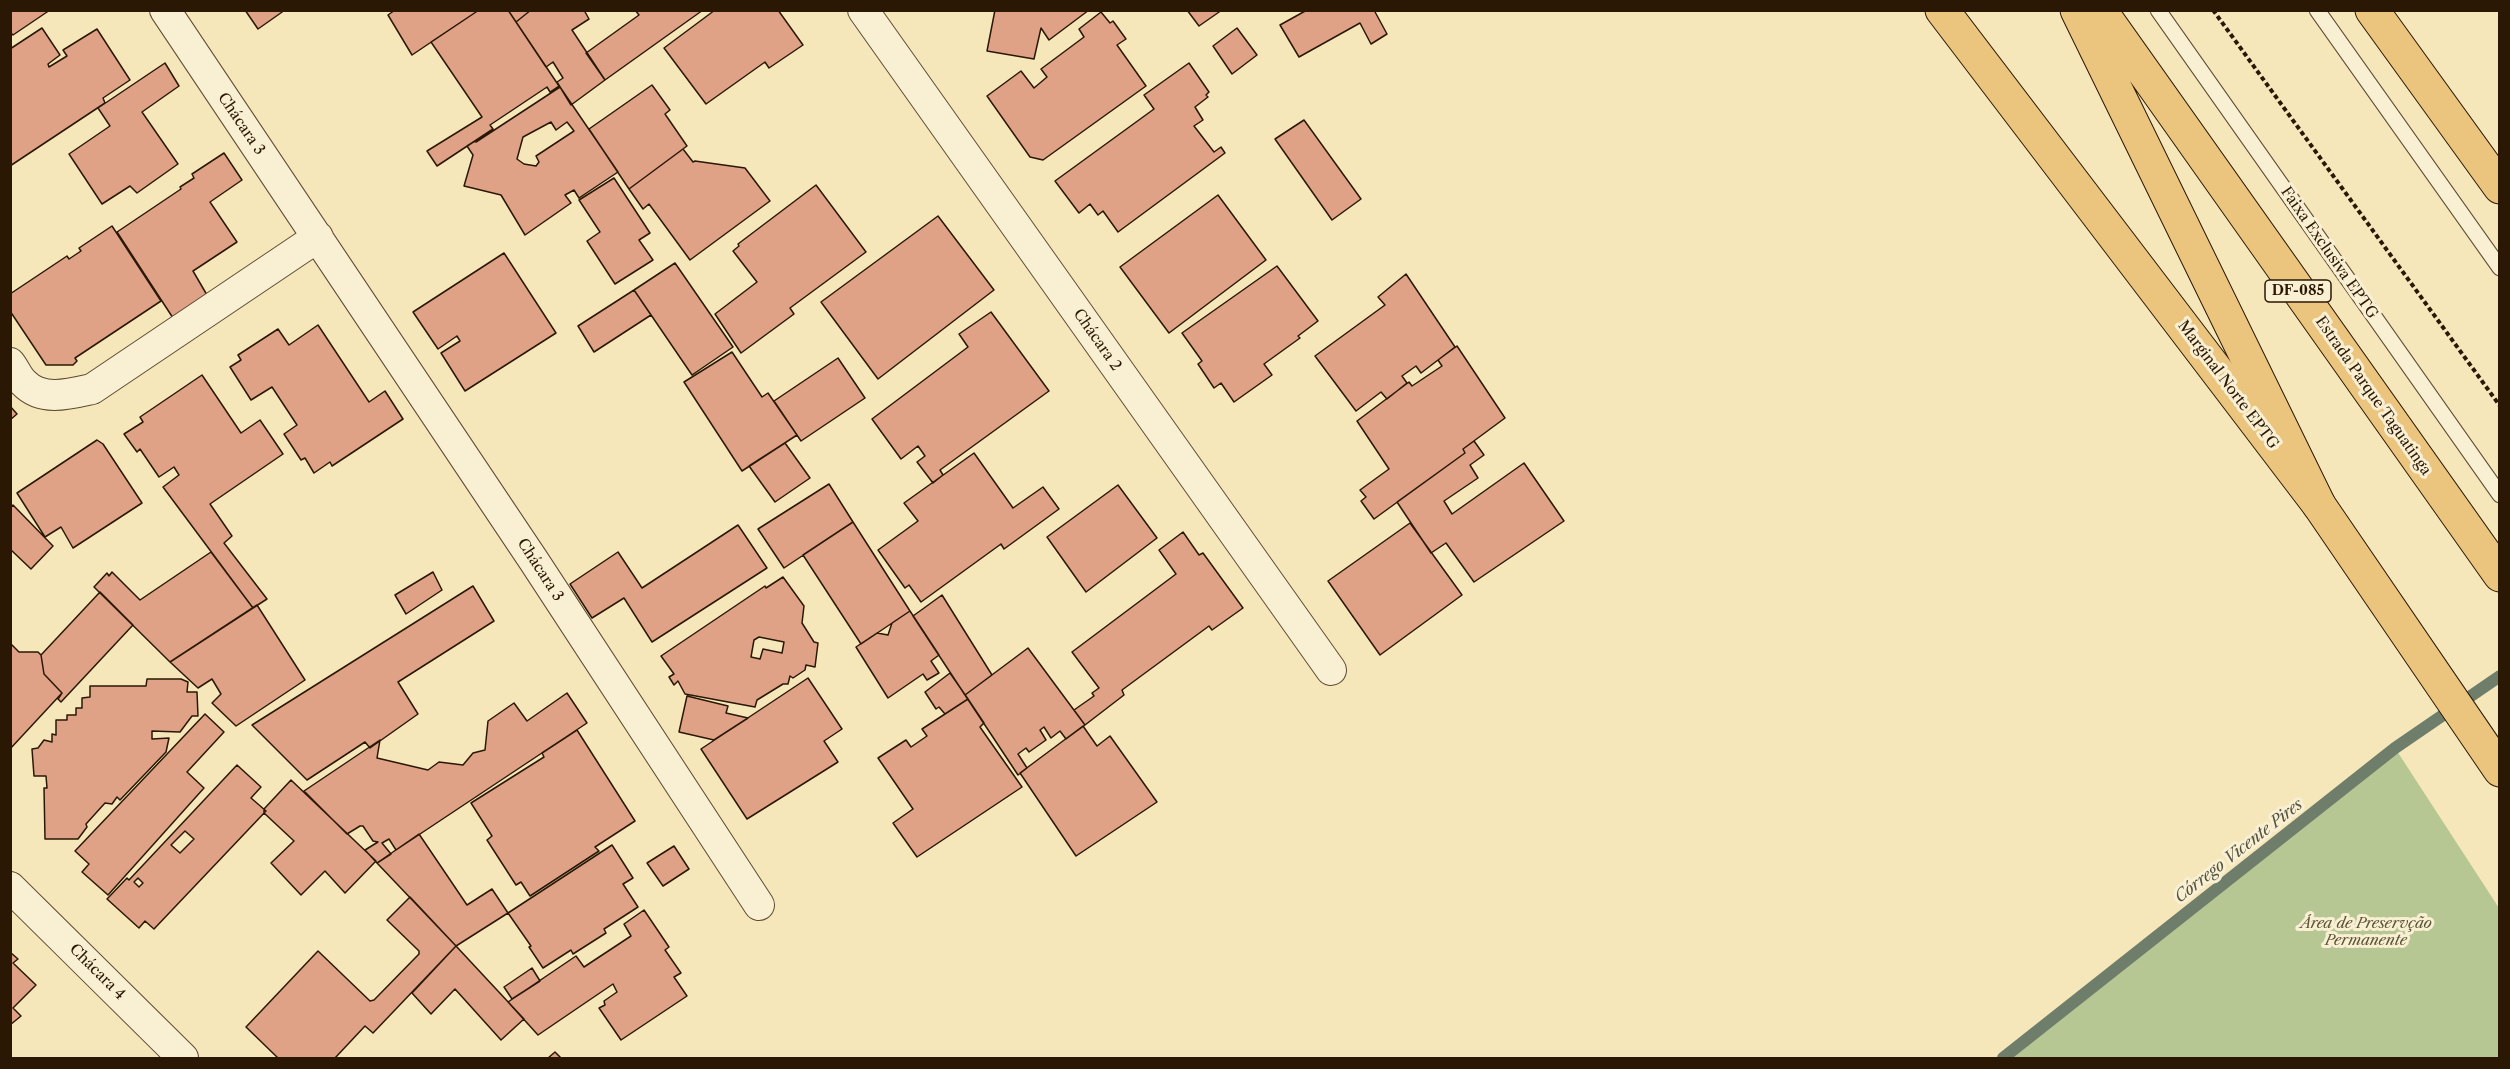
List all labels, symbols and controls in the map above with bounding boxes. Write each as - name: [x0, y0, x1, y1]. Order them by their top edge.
- street label: Chácara 3: [214, 90, 268, 158]
- street label: Faixa Exclusiva EPTG: [2277, 184, 2381, 322]
- road number: DF-085: [2265, 280, 2331, 302]
- street label: Chácara 2: [1069, 306, 1125, 374]
- street label: Estrada Parque Taguatinga: [2311, 313, 2435, 479]
- street label: Marginal Norte EPTG: [2174, 317, 2282, 453]
- street label: Chácara 3: [513, 535, 567, 605]
- water label: Córrego Vicente Pires: [2171, 795, 2307, 907]
- park label: Área de Preservção Permanente: [2300, 915, 2432, 950]
- street label: Chácara 4: [65, 940, 129, 1004]

